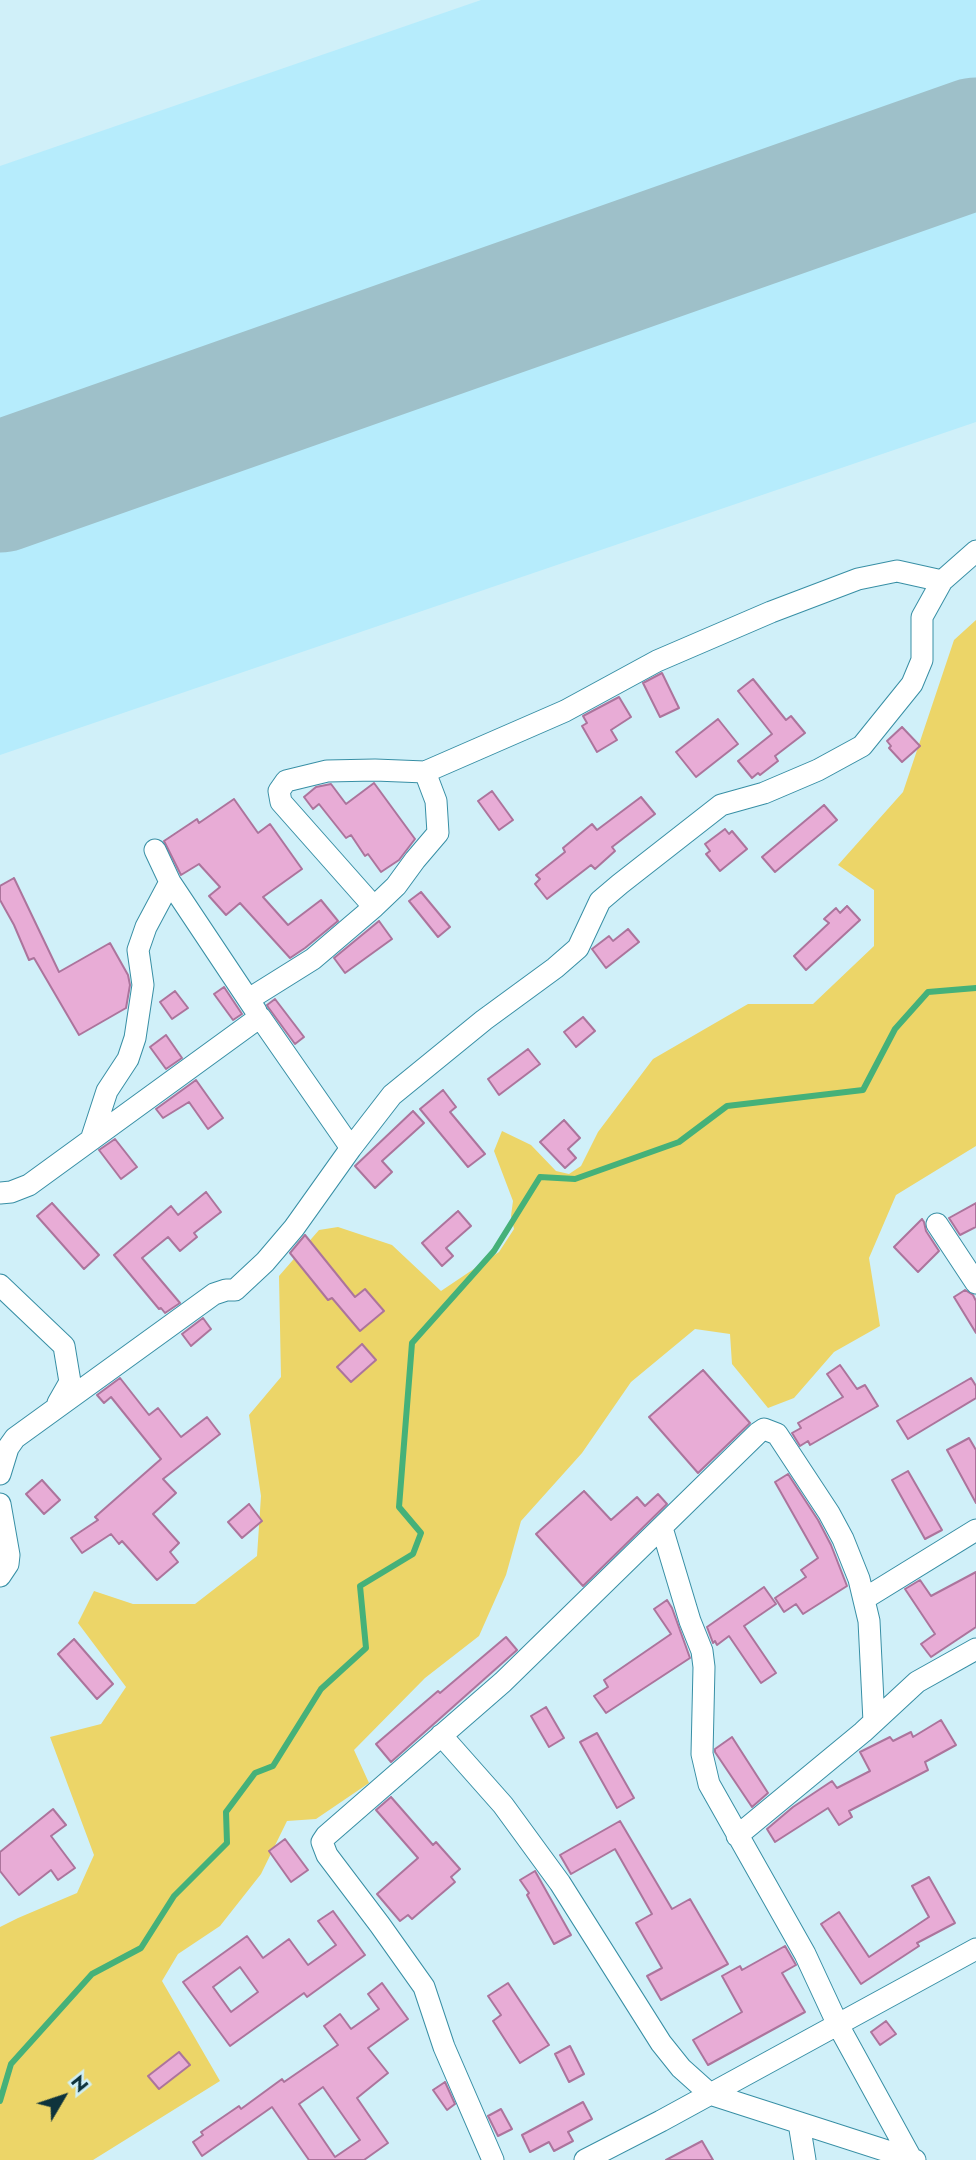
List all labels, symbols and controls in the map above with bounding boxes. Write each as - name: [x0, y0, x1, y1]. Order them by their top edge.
- north arrow: [28, 2062, 98, 2132]
- text: N: [64, 2069, 95, 2098]

